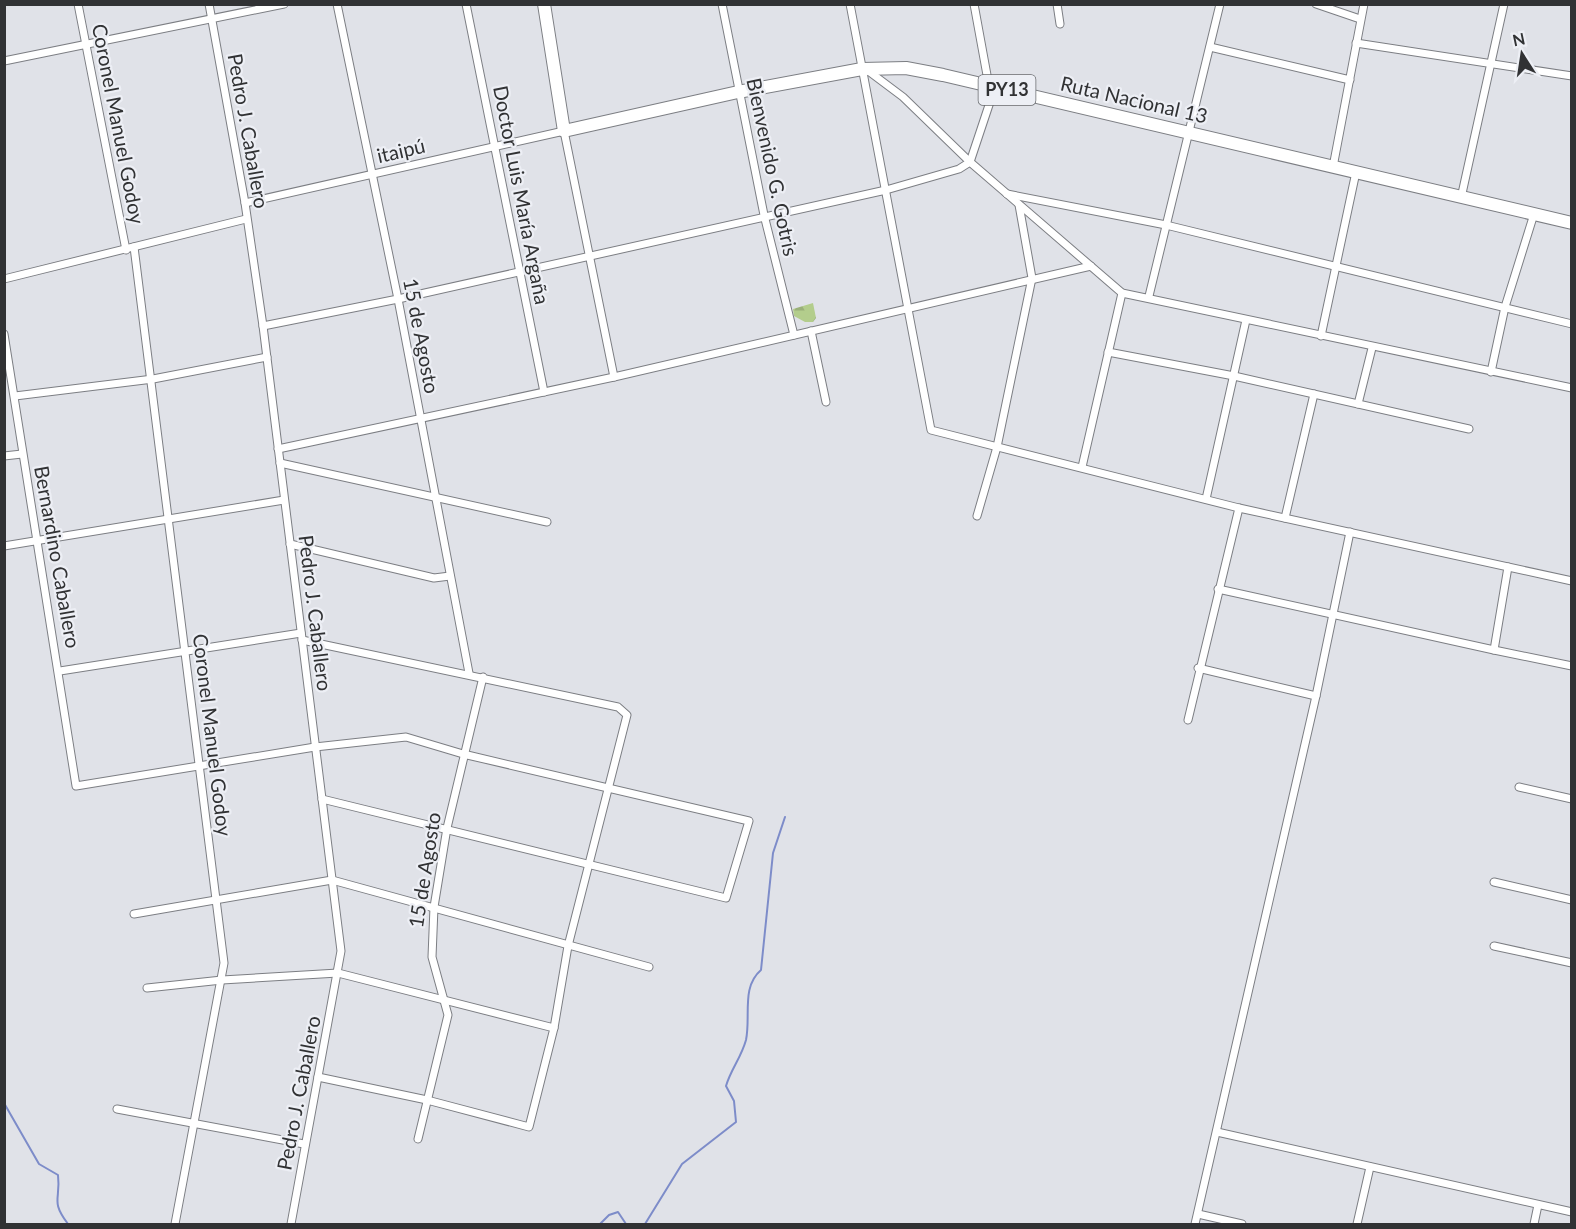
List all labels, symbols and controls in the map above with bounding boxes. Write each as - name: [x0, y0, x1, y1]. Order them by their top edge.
- street label: Coronel Manuel Godoy: [88, 22, 150, 227]
- north arrow: [1492, 24, 1552, 84]
- text: N: [1511, 28, 1527, 49]
- street label: Pedro J. Caballero: [224, 52, 274, 210]
- street label: Ruta Nacional 13: [1058, 70, 1210, 128]
- road number: PY13: [978, 75, 1036, 105]
- street label: Bienvenido G. Gotris: [742, 76, 804, 258]
- street label: Doctor Luis María Argaña: [489, 83, 555, 306]
- street label: itaipú: [374, 133, 427, 167]
- street label: 15 de Agosto: [399, 276, 445, 395]
- street label: Bernardino Caballero: [30, 464, 86, 650]
- street label: Pedro J. Caballero: [295, 534, 337, 692]
- street label: Coronel Manuel Godoy: [189, 632, 237, 838]
- street label: 15 de Agosto: [403, 810, 445, 929]
- street label: Pedro J. Caballero: [271, 1014, 325, 1172]

